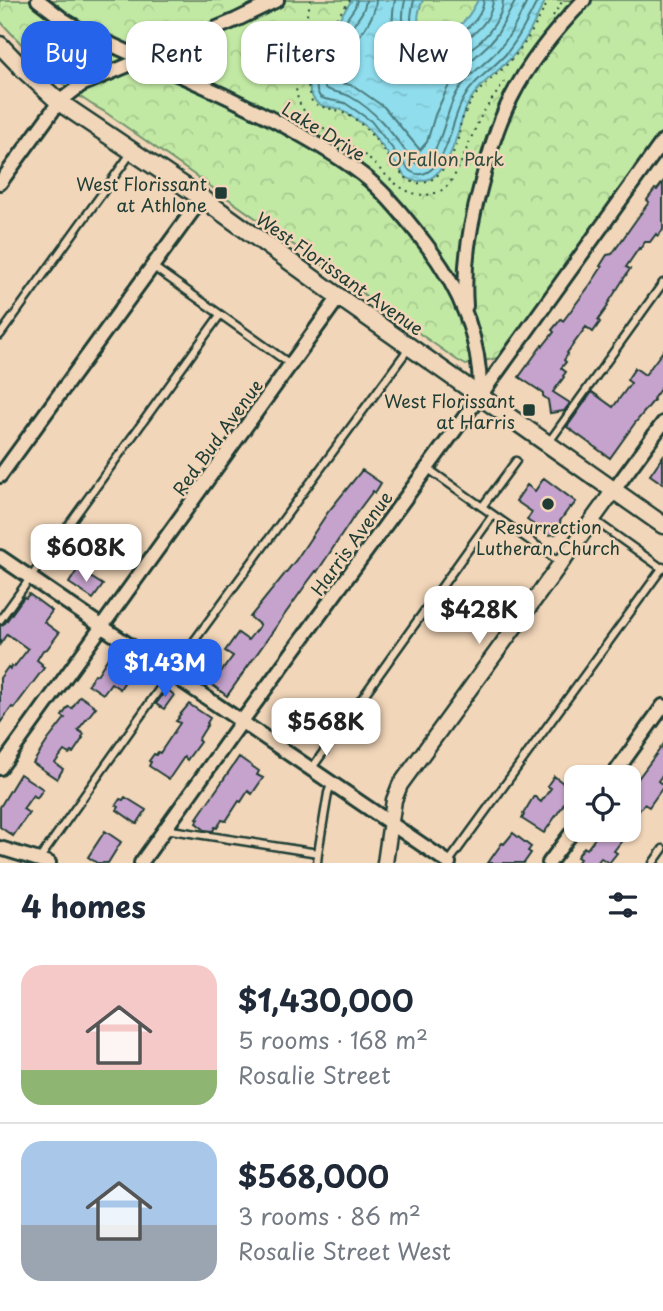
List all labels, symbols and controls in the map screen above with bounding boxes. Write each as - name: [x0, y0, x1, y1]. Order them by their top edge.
- chip: Buy: [21, 21, 112, 84]
- chip: Rent: [126, 21, 227, 84]
- chip: Filters: [241, 21, 360, 84]
- chip: New: [374, 21, 472, 84]
- street label: Lake Drive: [277, 95, 371, 167]
- park label: O'Fallon Park: [388, 145, 504, 172]
- place label: West Florissant at Athlone: [76, 170, 207, 218]
- marker: West Florissant at Athlone: [213, 185, 229, 201]
- street label: West Florissant Avenue: [250, 205, 430, 341]
- street label: Red Bud Avenue: [165, 373, 269, 501]
- place label: West Florissant at Harris: [384, 387, 515, 435]
- marker: West Florissant at Harris: [521, 402, 537, 418]
- street label: Harris Avenue: [304, 485, 398, 601]
- marker: Resurrection Lutheran Church: [540, 496, 556, 512]
- place label: Resurrection Lutheran Church: [476, 513, 620, 561]
- pin: $608K: [37, 524, 135, 584]
- text: $608K: [47, 529, 125, 564]
- pin: $428K: [430, 586, 528, 646]
- text: $428K: [440, 591, 518, 626]
- pin: $1.43M: [108, 640, 222, 699]
- text: $1.43M: [124, 644, 206, 679]
- pin: $568K: [277, 698, 375, 758]
- text: $568K: [288, 703, 364, 738]
- map controls: [564, 765, 641, 842]
- button: locate: [564, 765, 641, 842]
- text: 4 homes: [21, 883, 146, 928]
- icon: filters: [604, 886, 642, 924]
- text: $1,430,000: [238, 977, 414, 1022]
- icon: home: [77, 993, 161, 1077]
- text: 5 rooms · 168 m²: [238, 1022, 428, 1057]
- text: Rosalie Street: [238, 1057, 391, 1092]
- text: $568,000: [238, 1153, 389, 1198]
- icon: home: [77, 1169, 161, 1253]
- text: 3 rooms · 86 m²: [238, 1198, 421, 1233]
- text: Rosalie Street West: [238, 1233, 451, 1268]

